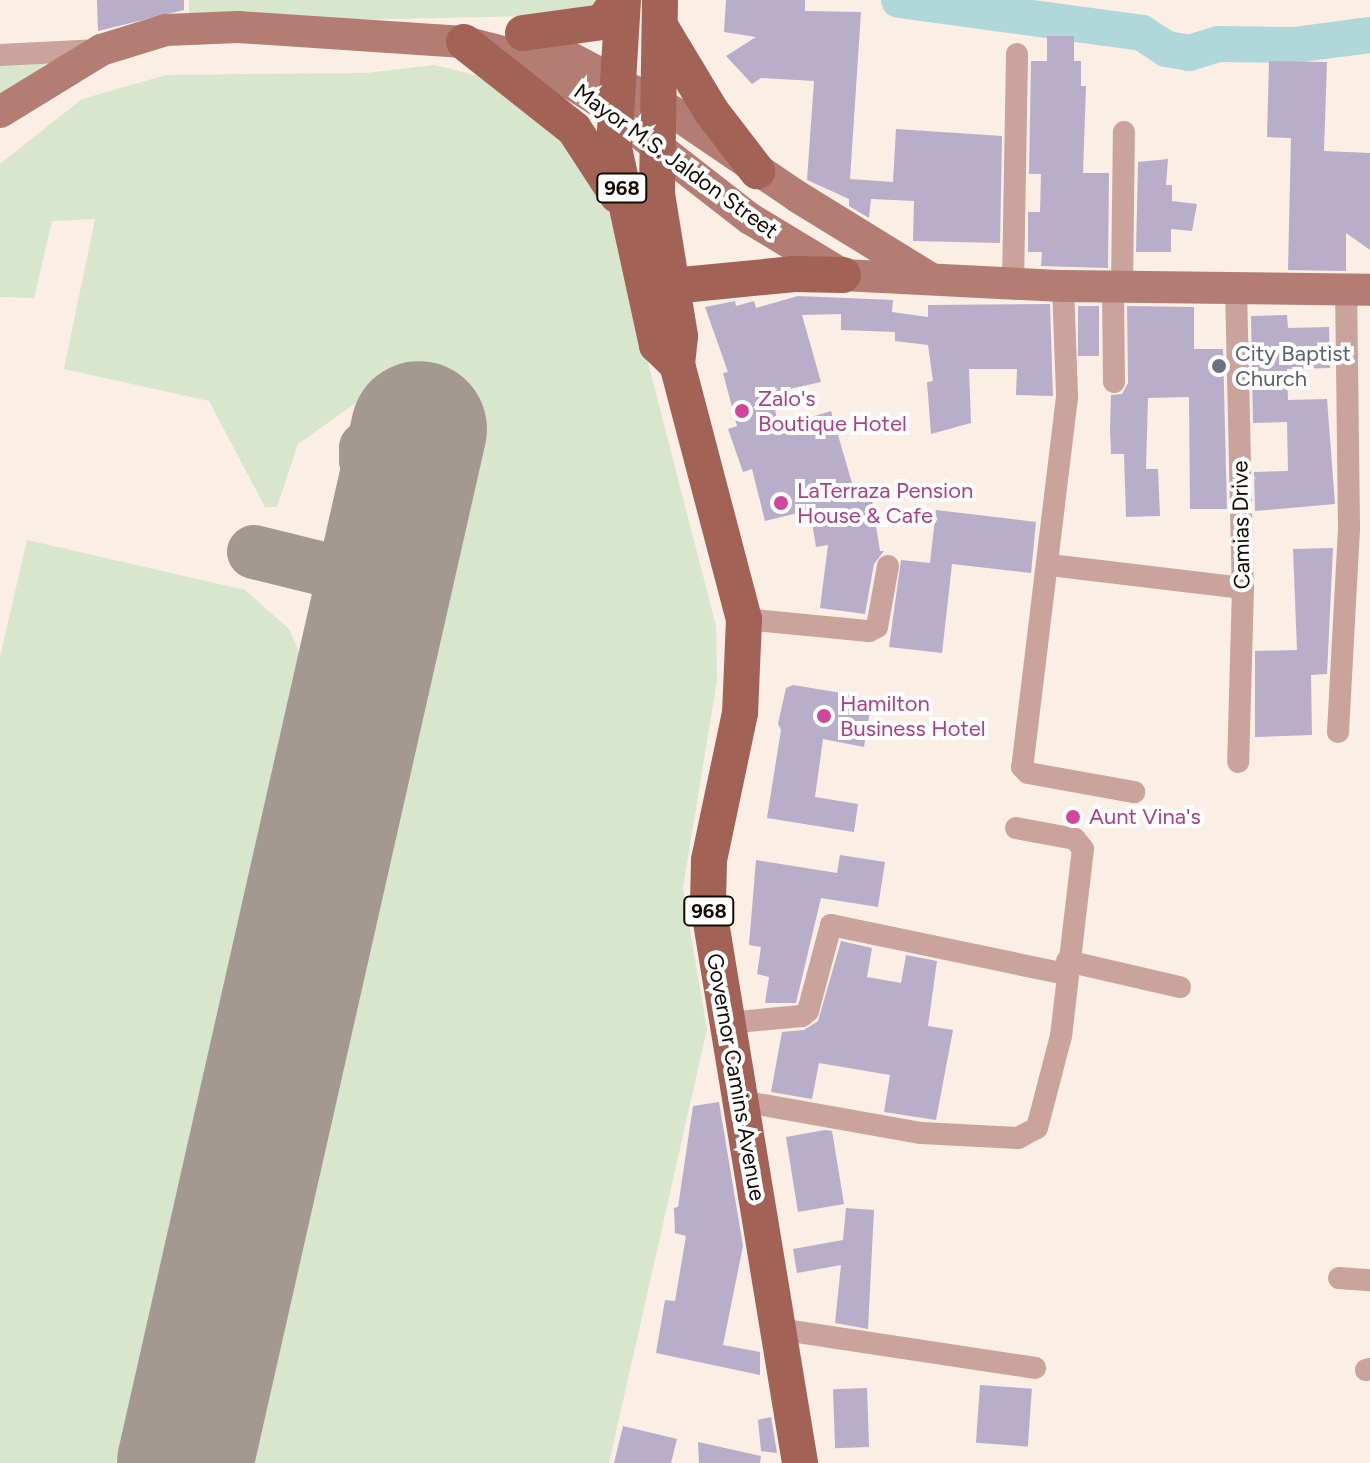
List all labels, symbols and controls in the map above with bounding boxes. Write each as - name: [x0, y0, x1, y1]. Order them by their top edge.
- street label: Mayor M.S. Jaldon Street: [569, 78, 783, 244]
- road number: 968: [596, 172, 648, 204]
- place label: City Baptist Church: [1235, 340, 1351, 392]
- marker: City Baptist Church: [1210, 357, 1228, 375]
- place label: Zalo's Boutique Hotel: [758, 385, 907, 436]
- marker: Zalo's Boutique Hotel: [733, 402, 751, 420]
- street label: Camias Drive: [1227, 460, 1255, 590]
- place label: LaTerraza Pension House & Cafe: [797, 477, 973, 528]
- marker: LaTerraza Pension House & Cafe: [772, 494, 790, 512]
- place label: Hamilton Business Hotel: [840, 690, 986, 742]
- marker: Hamilton Business Hotel: [815, 707, 833, 725]
- place label: Aunt Vina's: [1089, 804, 1201, 830]
- marker: Aunt Vina's: [1064, 808, 1082, 826]
- road number: 968: [683, 895, 735, 927]
- street label: Governor Camins Avenue: [701, 951, 771, 1203]

